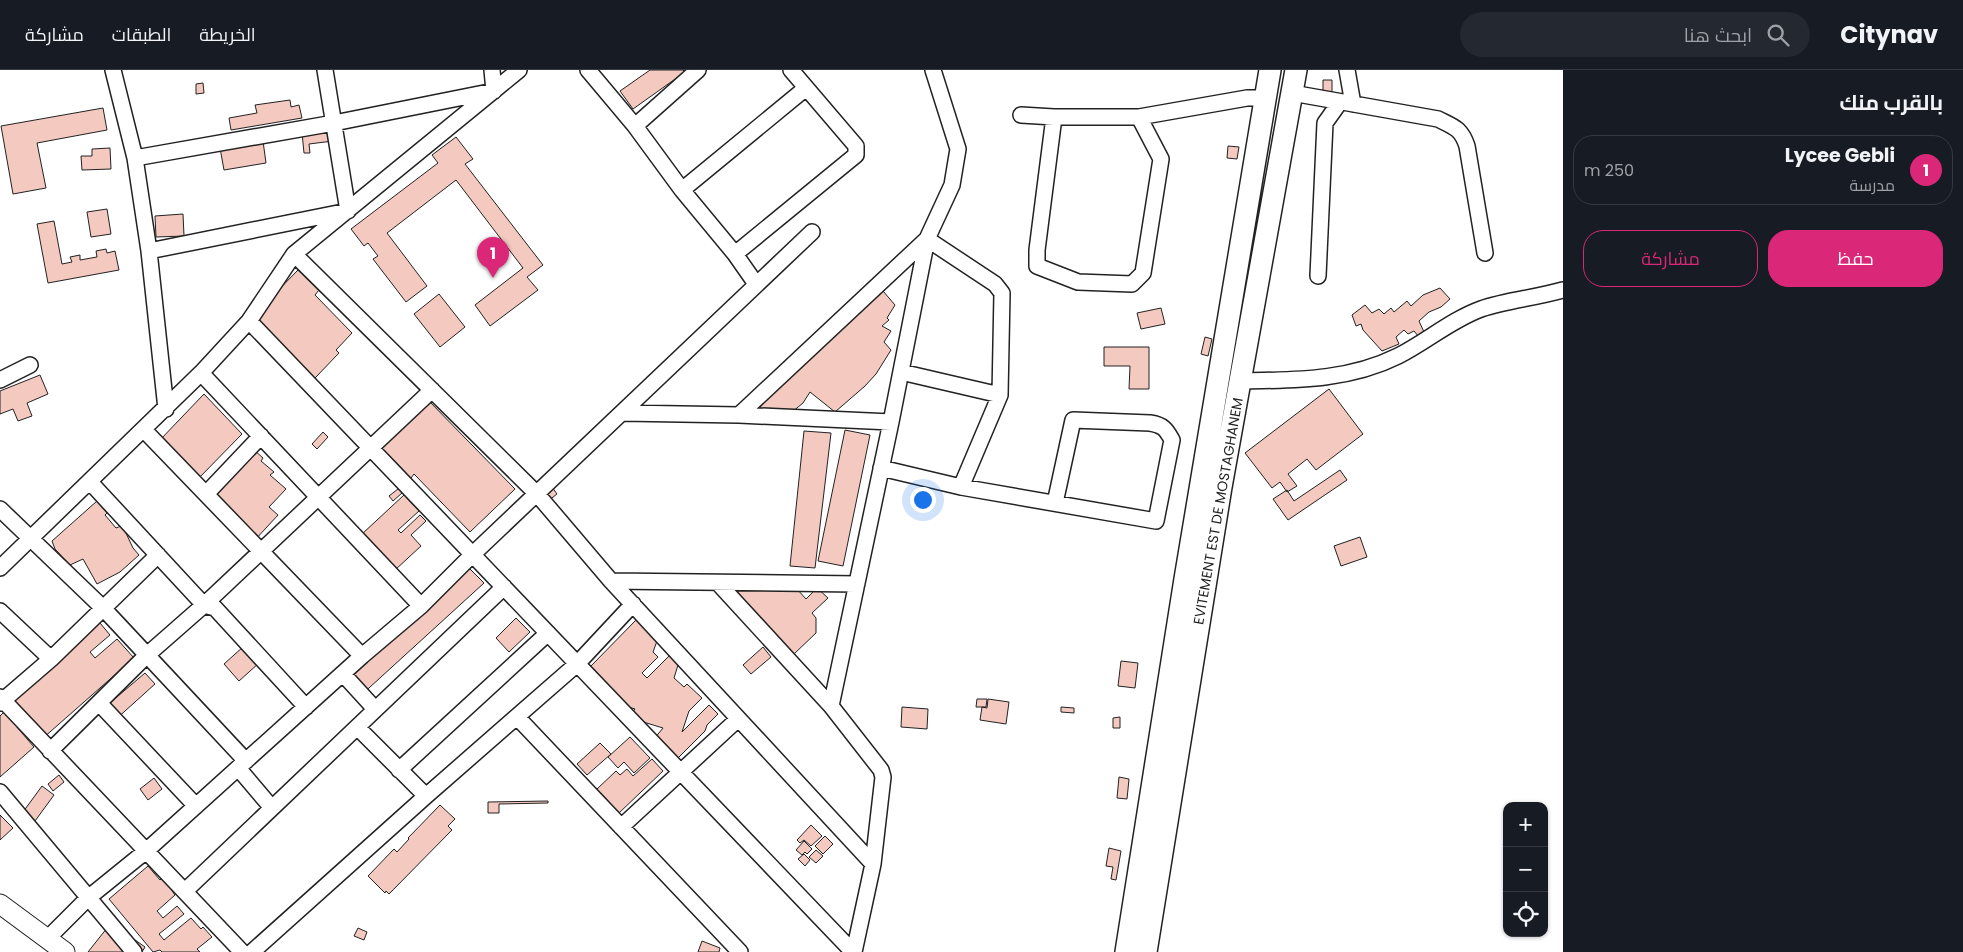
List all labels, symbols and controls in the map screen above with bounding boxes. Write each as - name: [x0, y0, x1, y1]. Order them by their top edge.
- search box: [1460, 12, 1810, 57]
- text: Citynav: [1840, 18, 1938, 51]
- icon: search: [1764, 21, 1792, 49]
- text: مشاركة: [25, 22, 84, 47]
- text: الطبقات: [112, 22, 171, 47]
- text: الخريطة: [199, 22, 256, 47]
- text: ابحث هنا: [1684, 22, 1752, 49]
- text: بالقرب منك: [1839, 88, 1943, 117]
- text: Lycee Gebli: [1785, 142, 1895, 169]
- text: 250 m: [1584, 159, 1634, 182]
- text: 1: [1923, 159, 1929, 182]
- text: مدرسة: [1849, 174, 1895, 197]
- button: مشاركة: [1583, 230, 1758, 287]
- button: حفظ: [1768, 230, 1943, 287]
- pin: 1: [477, 237, 509, 278]
- street label: EVITEMENT EST DE MOSTAGHANEM: [1188, 396, 1248, 626]
- your location: [910, 487, 936, 513]
- map controls: [1503, 802, 1548, 937]
- button: +: [1503, 802, 1548, 847]
- button: −: [1503, 847, 1548, 892]
- button: locate: [1503, 892, 1548, 937]

